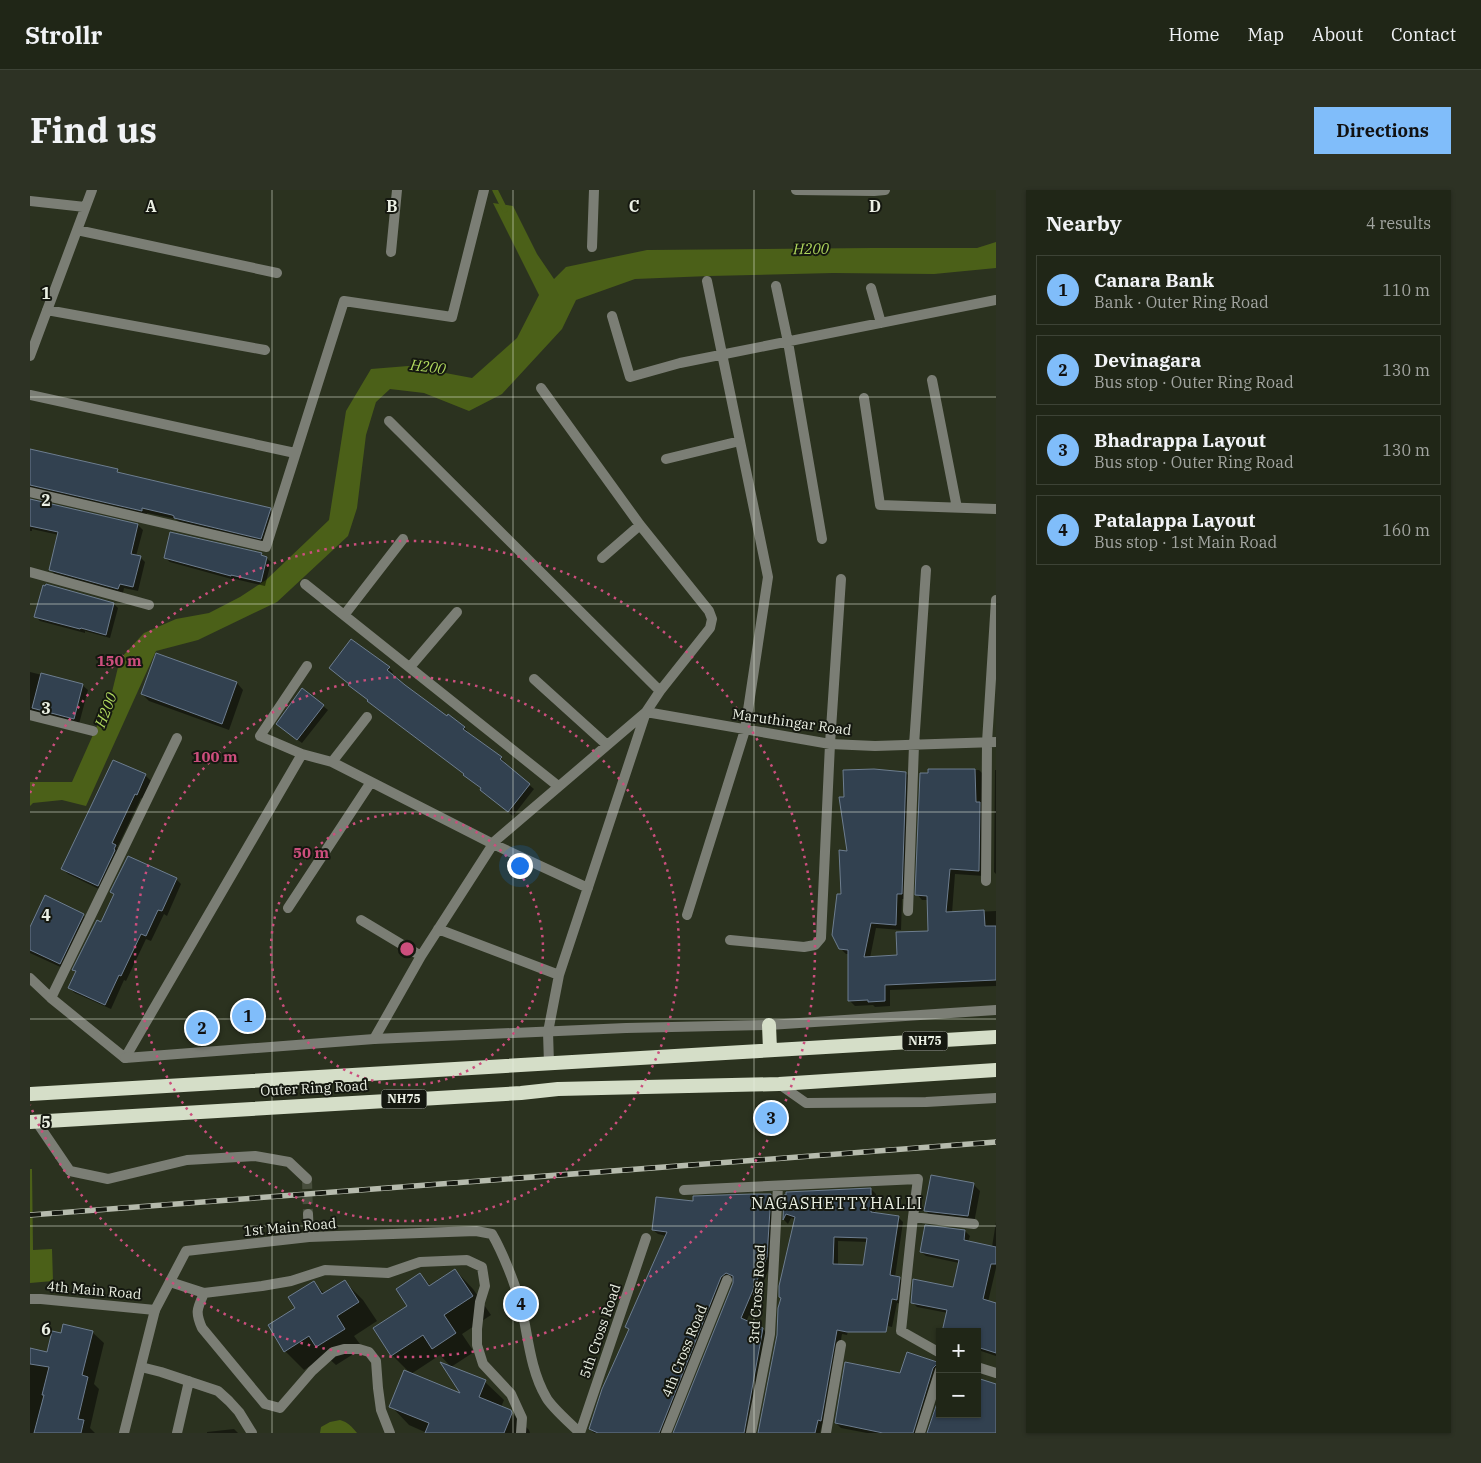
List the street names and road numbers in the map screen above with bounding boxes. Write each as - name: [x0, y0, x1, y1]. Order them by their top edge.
- street label: Maruthingar Road: [731, 705, 853, 739]
- road number: NH75: [902, 1031, 948, 1050]
- street label: Outer Ring Road: [260, 1076, 369, 1100]
- road number: NH75: [382, 1090, 426, 1109]
- street label: 1st Main Road: [243, 1214, 338, 1240]
- street label: 3rd Cross Road: [745, 1243, 769, 1344]
- street label: 4th Main Road: [46, 1277, 143, 1303]
- street label: 5th Cross Road: [575, 1281, 625, 1381]
- street label: 4th Cross Road: [657, 1302, 711, 1400]

